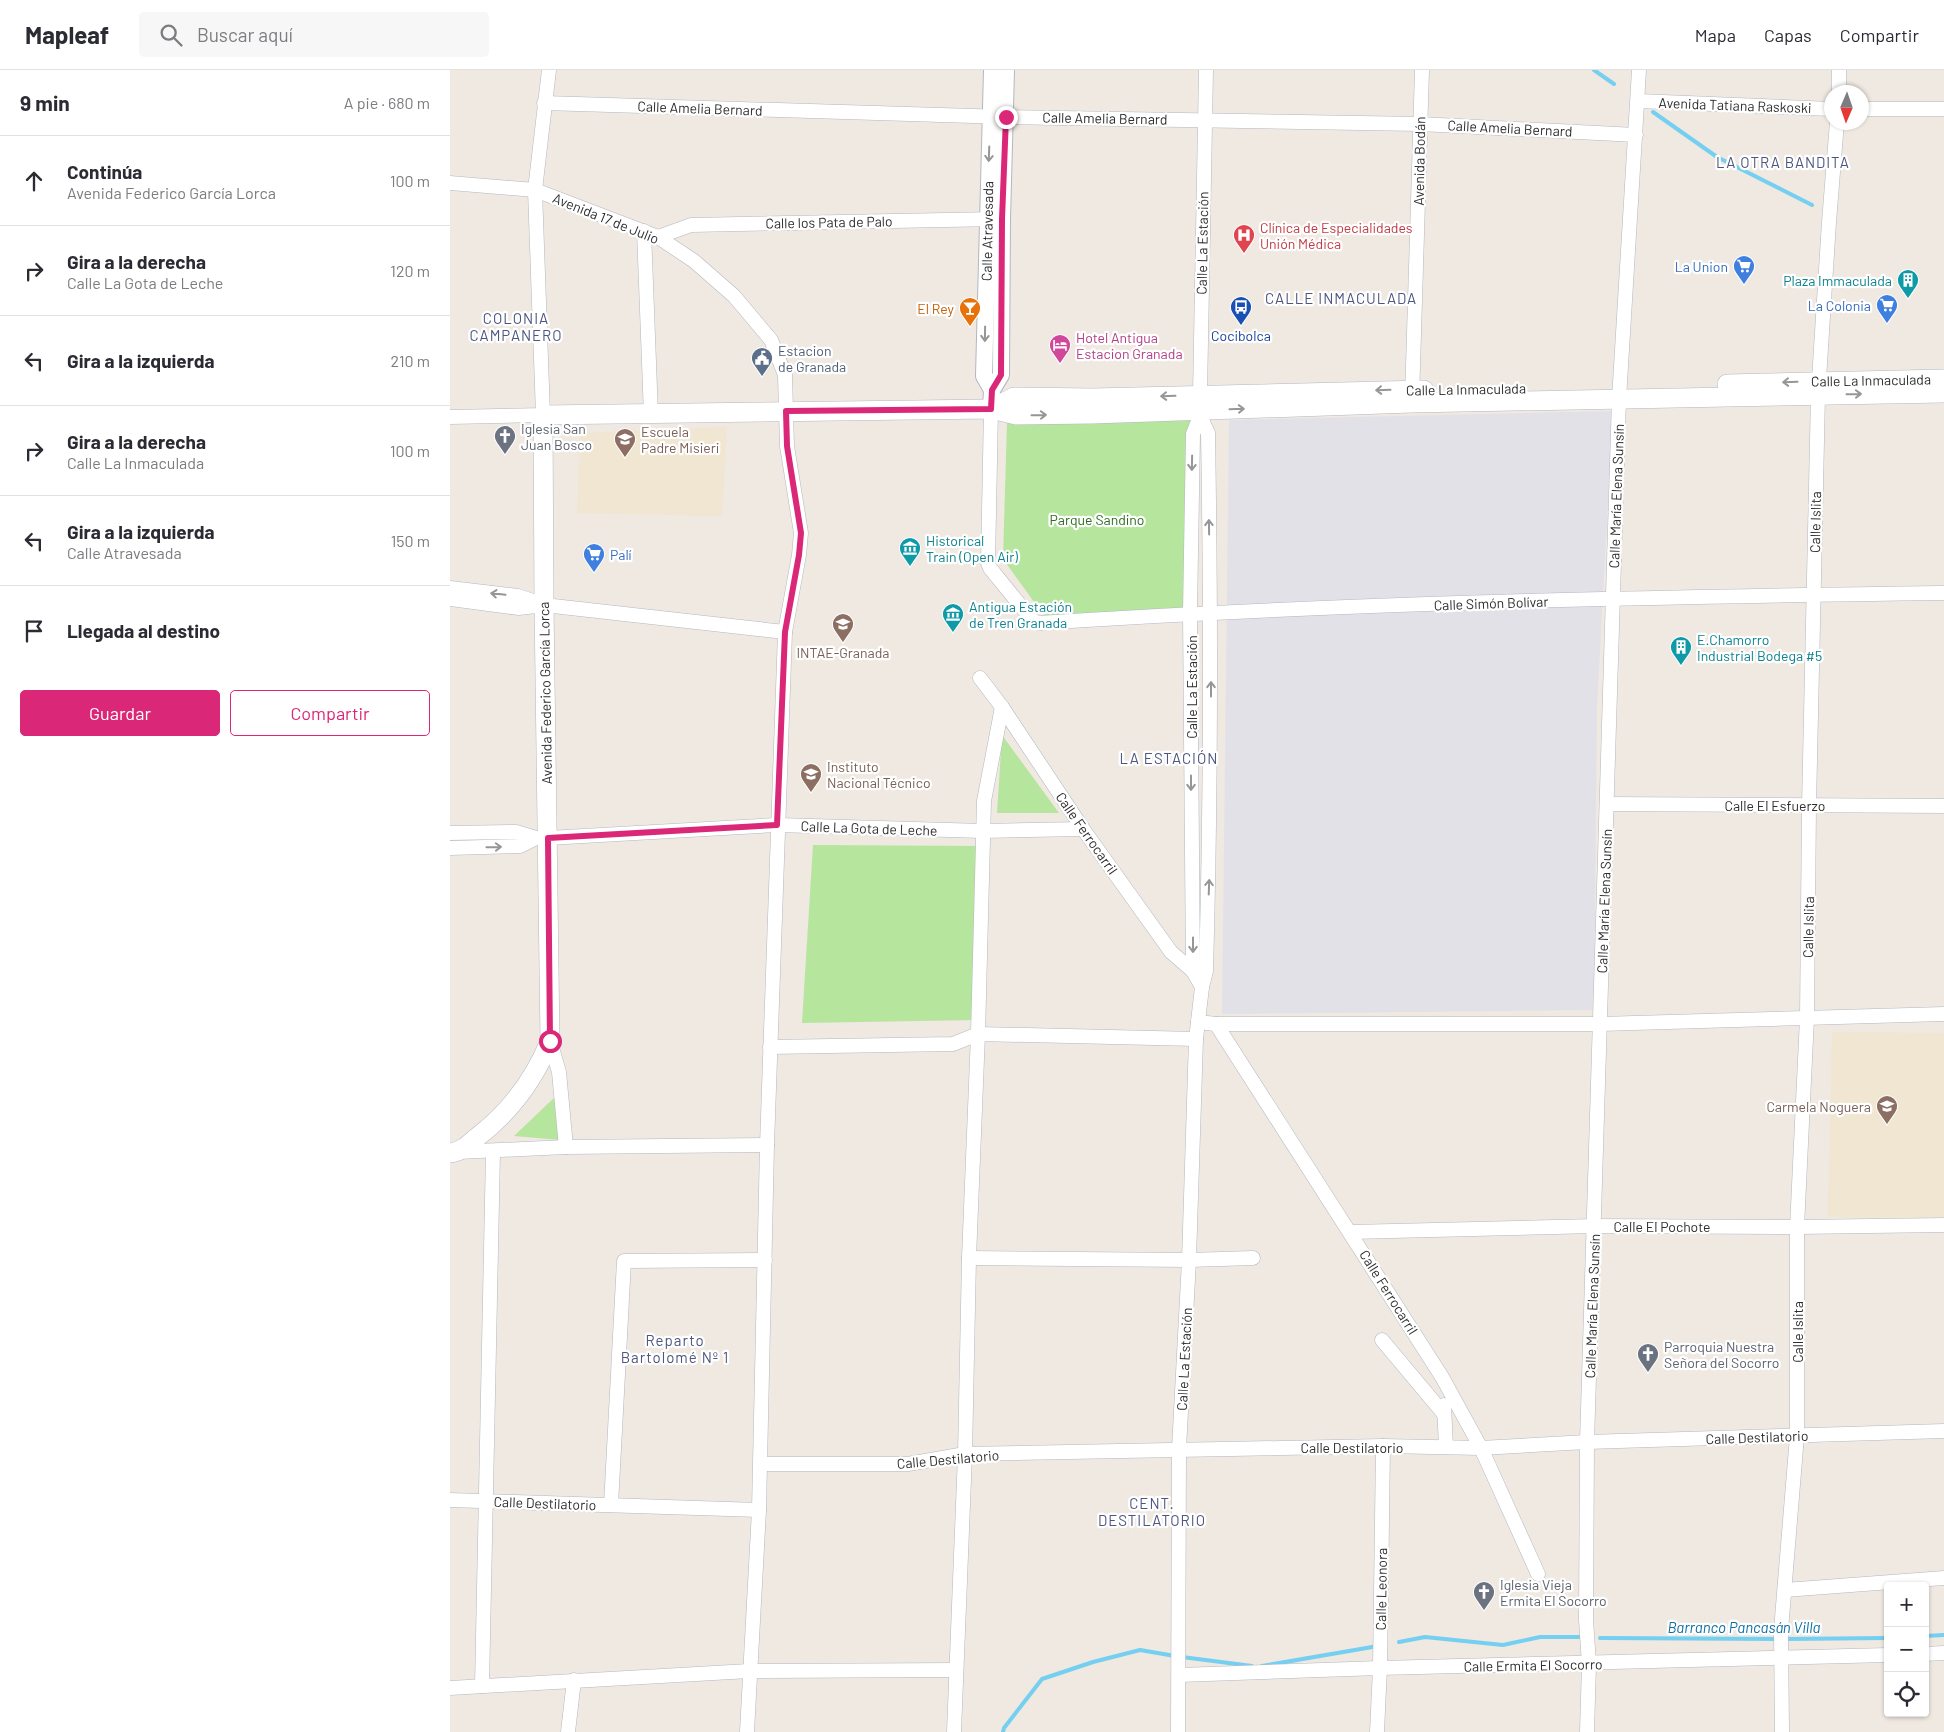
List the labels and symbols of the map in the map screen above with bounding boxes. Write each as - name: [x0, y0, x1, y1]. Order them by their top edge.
- north arrow: [1824, 85, 1869, 130]
- street label: Avenida Tatiana Raskoski: [1658, 94, 1812, 116]
- street label: Calle Amelia Bernard: [637, 97, 763, 119]
- route end: [995, 106, 1018, 129]
- street label: Calle Amelia Bernard: [1042, 108, 1168, 128]
- street label: Avenida Bodán: [1410, 116, 1428, 206]
- street label: Calle Amelia Bernard: [1447, 116, 1573, 140]
- one-way arrow: [985, 145, 994, 161]
- district label: LA OTRA BANDITA: [1716, 153, 1850, 171]
- street label: Calle Atravesada: [978, 181, 996, 281]
- street label: Avenida 17 de Julio: [550, 189, 662, 247]
- street label: Calle La Estación: [1193, 191, 1211, 295]
- street label: Calle los Pata de Palo: [765, 212, 893, 232]
- place label: Clínica de Especialidades Unión Médica: [1260, 219, 1413, 252]
- hospital icon: Clínica de Especialidades Unión Médica: [1232, 223, 1256, 254]
- supermarket icon: La Union: [1732, 254, 1756, 285]
- place label: La Union: [1675, 258, 1728, 275]
- building icon: Plaza Immaculada: [1896, 268, 1920, 299]
- place label: Plaza Immaculada: [1783, 272, 1892, 289]
- district label: CALLE INMACULADA: [1265, 289, 1417, 307]
- supermarket icon: La Colonia: [1875, 293, 1899, 324]
- bus stop icon: Cocibolca: [1229, 295, 1253, 326]
- bar icon: El Rey: [958, 296, 982, 327]
- place label: La Colonia: [1808, 297, 1871, 314]
- place label: El Rey: [917, 300, 955, 317]
- district label: COLONIA CAMPANERO: [469, 309, 563, 344]
- one-way arrow: [980, 325, 990, 341]
- place label: Cocibolca: [1211, 327, 1271, 344]
- place label: Hotel Antigua Estacion Granada: [1076, 329, 1183, 362]
- hotel icon: Hotel Antigua Estacion Granada: [1048, 333, 1072, 364]
- place label: Estacion de Granada: [778, 342, 846, 375]
- public building icon: Estacion de Granada: [750, 346, 774, 377]
- street label: Calle La Inmaculada: [1811, 370, 1931, 390]
- one-way arrow: [1783, 377, 1799, 387]
- street label: Calle La Inmaculada: [1406, 379, 1526, 399]
- one-way arrow: [1375, 386, 1391, 395]
- one-way arrow: [1846, 389, 1862, 399]
- one-way arrow: [1160, 391, 1176, 401]
- one-way arrow: [1228, 405, 1244, 414]
- one-way arrow: [1030, 410, 1047, 420]
- place label: Iglesia San Juan Bosco: [521, 420, 592, 453]
- place label: Escuela Padre Misieri: [641, 423, 719, 456]
- street label: Calle María Elena Sunsín: [1605, 423, 1627, 569]
- church icon: Iglesia San Juan Bosco: [493, 424, 517, 455]
- school or university icon: Escuela Padre Misieri: [613, 427, 637, 458]
- one-way arrow: [1187, 454, 1197, 471]
- street label: Calle Islita: [1806, 491, 1824, 553]
- park label: Parque Sandino: [1050, 511, 1144, 528]
- one-way arrow: [1205, 519, 1214, 535]
- place label: Historical Train (Open Air): [926, 532, 1018, 565]
- museum icon: Historical Train (Open Air): [898, 536, 922, 567]
- supermarket icon: Palí: [582, 542, 606, 573]
- place label: Palí: [610, 546, 632, 563]
- one-way arrow: [490, 589, 506, 599]
- street label: Calle Simón Bolívar: [1433, 593, 1549, 613]
- place label: Antigua Estación de Tren Granada: [969, 598, 1072, 631]
- street label: Avenida Federico García Lorca: [535, 601, 555, 785]
- museum icon: Antigua Estación de Tren Granada: [941, 602, 965, 633]
- school or university icon: INTAE-Granada: [831, 612, 855, 643]
- place label: E.Chamorro Industrial Bodega #5: [1697, 631, 1822, 664]
- street label: Calle La Estación: [1183, 635, 1200, 739]
- building icon: E.Chamorro Industrial Bodega #5: [1669, 635, 1693, 666]
- place label: INTAE-Granada: [796, 644, 890, 661]
- one-way arrow: [1206, 681, 1216, 698]
- district label: LA ESTACIÓN: [1120, 749, 1218, 767]
- place label: Instituto Nacional Técnico: [827, 758, 931, 791]
- school or university icon: Instituto Nacional Técnico: [799, 762, 823, 793]
- one-way arrow: [1187, 775, 1196, 791]
- street label: Calle Ferrocarril: [1052, 789, 1122, 877]
- street label: Calle El Esfuerzo: [1725, 797, 1825, 814]
- street label: Calle La Gota de Leche: [800, 817, 938, 839]
- street label: Calle María Elena Sunsín: [1593, 828, 1615, 974]
- one-way arrow: [486, 842, 502, 852]
- one-way arrow: [1204, 879, 1213, 895]
- street label: Calle Islita: [1799, 896, 1817, 958]
- one-way arrow: [1188, 937, 1198, 953]
- route start: [539, 1030, 562, 1053]
- school or university icon: Carmela Noguera: [1875, 1094, 1899, 1125]
- place label: Carmela Noguera: [1766, 1098, 1871, 1115]
- street label: Calle El Pochote: [1613, 1218, 1711, 1235]
- street label: Calle María Elena Sunsín: [1581, 1233, 1603, 1379]
- street label: Calle Ferrocarril: [1356, 1247, 1422, 1337]
- street label: Calle Islita: [1789, 1301, 1806, 1363]
- street label: Calle La Estación: [1173, 1307, 1195, 1411]
- district label: Reparto Bartolomé Nº 1: [621, 1331, 729, 1366]
- place label: Parroquia Nuestra Señora del Socorro: [1664, 1338, 1779, 1371]
- church icon: Parroquia Nuestra Señora del Socorro: [1636, 1342, 1660, 1373]
- street label: Calle Destilatorio: [1705, 1427, 1809, 1447]
- street label: Calle Destilatorio: [1301, 1439, 1403, 1456]
- street label: Calle Destilatorio: [896, 1446, 1000, 1472]
- street label: Calle Destilatorio: [493, 1493, 597, 1513]
- district label: CENT. DESTILATORIO: [1098, 1494, 1206, 1529]
- street label: Calle Leonora: [1372, 1548, 1390, 1630]
- place label: Iglesia Vieja Ermita El Socorro: [1500, 1576, 1607, 1609]
- church icon: Iglesia Vieja Ermita El Socorro: [1472, 1580, 1496, 1611]
- water label: Barranco Pancasán Villa: [1668, 1618, 1821, 1636]
- street label: Calle Ermita El Socorro: [1463, 1655, 1603, 1675]

